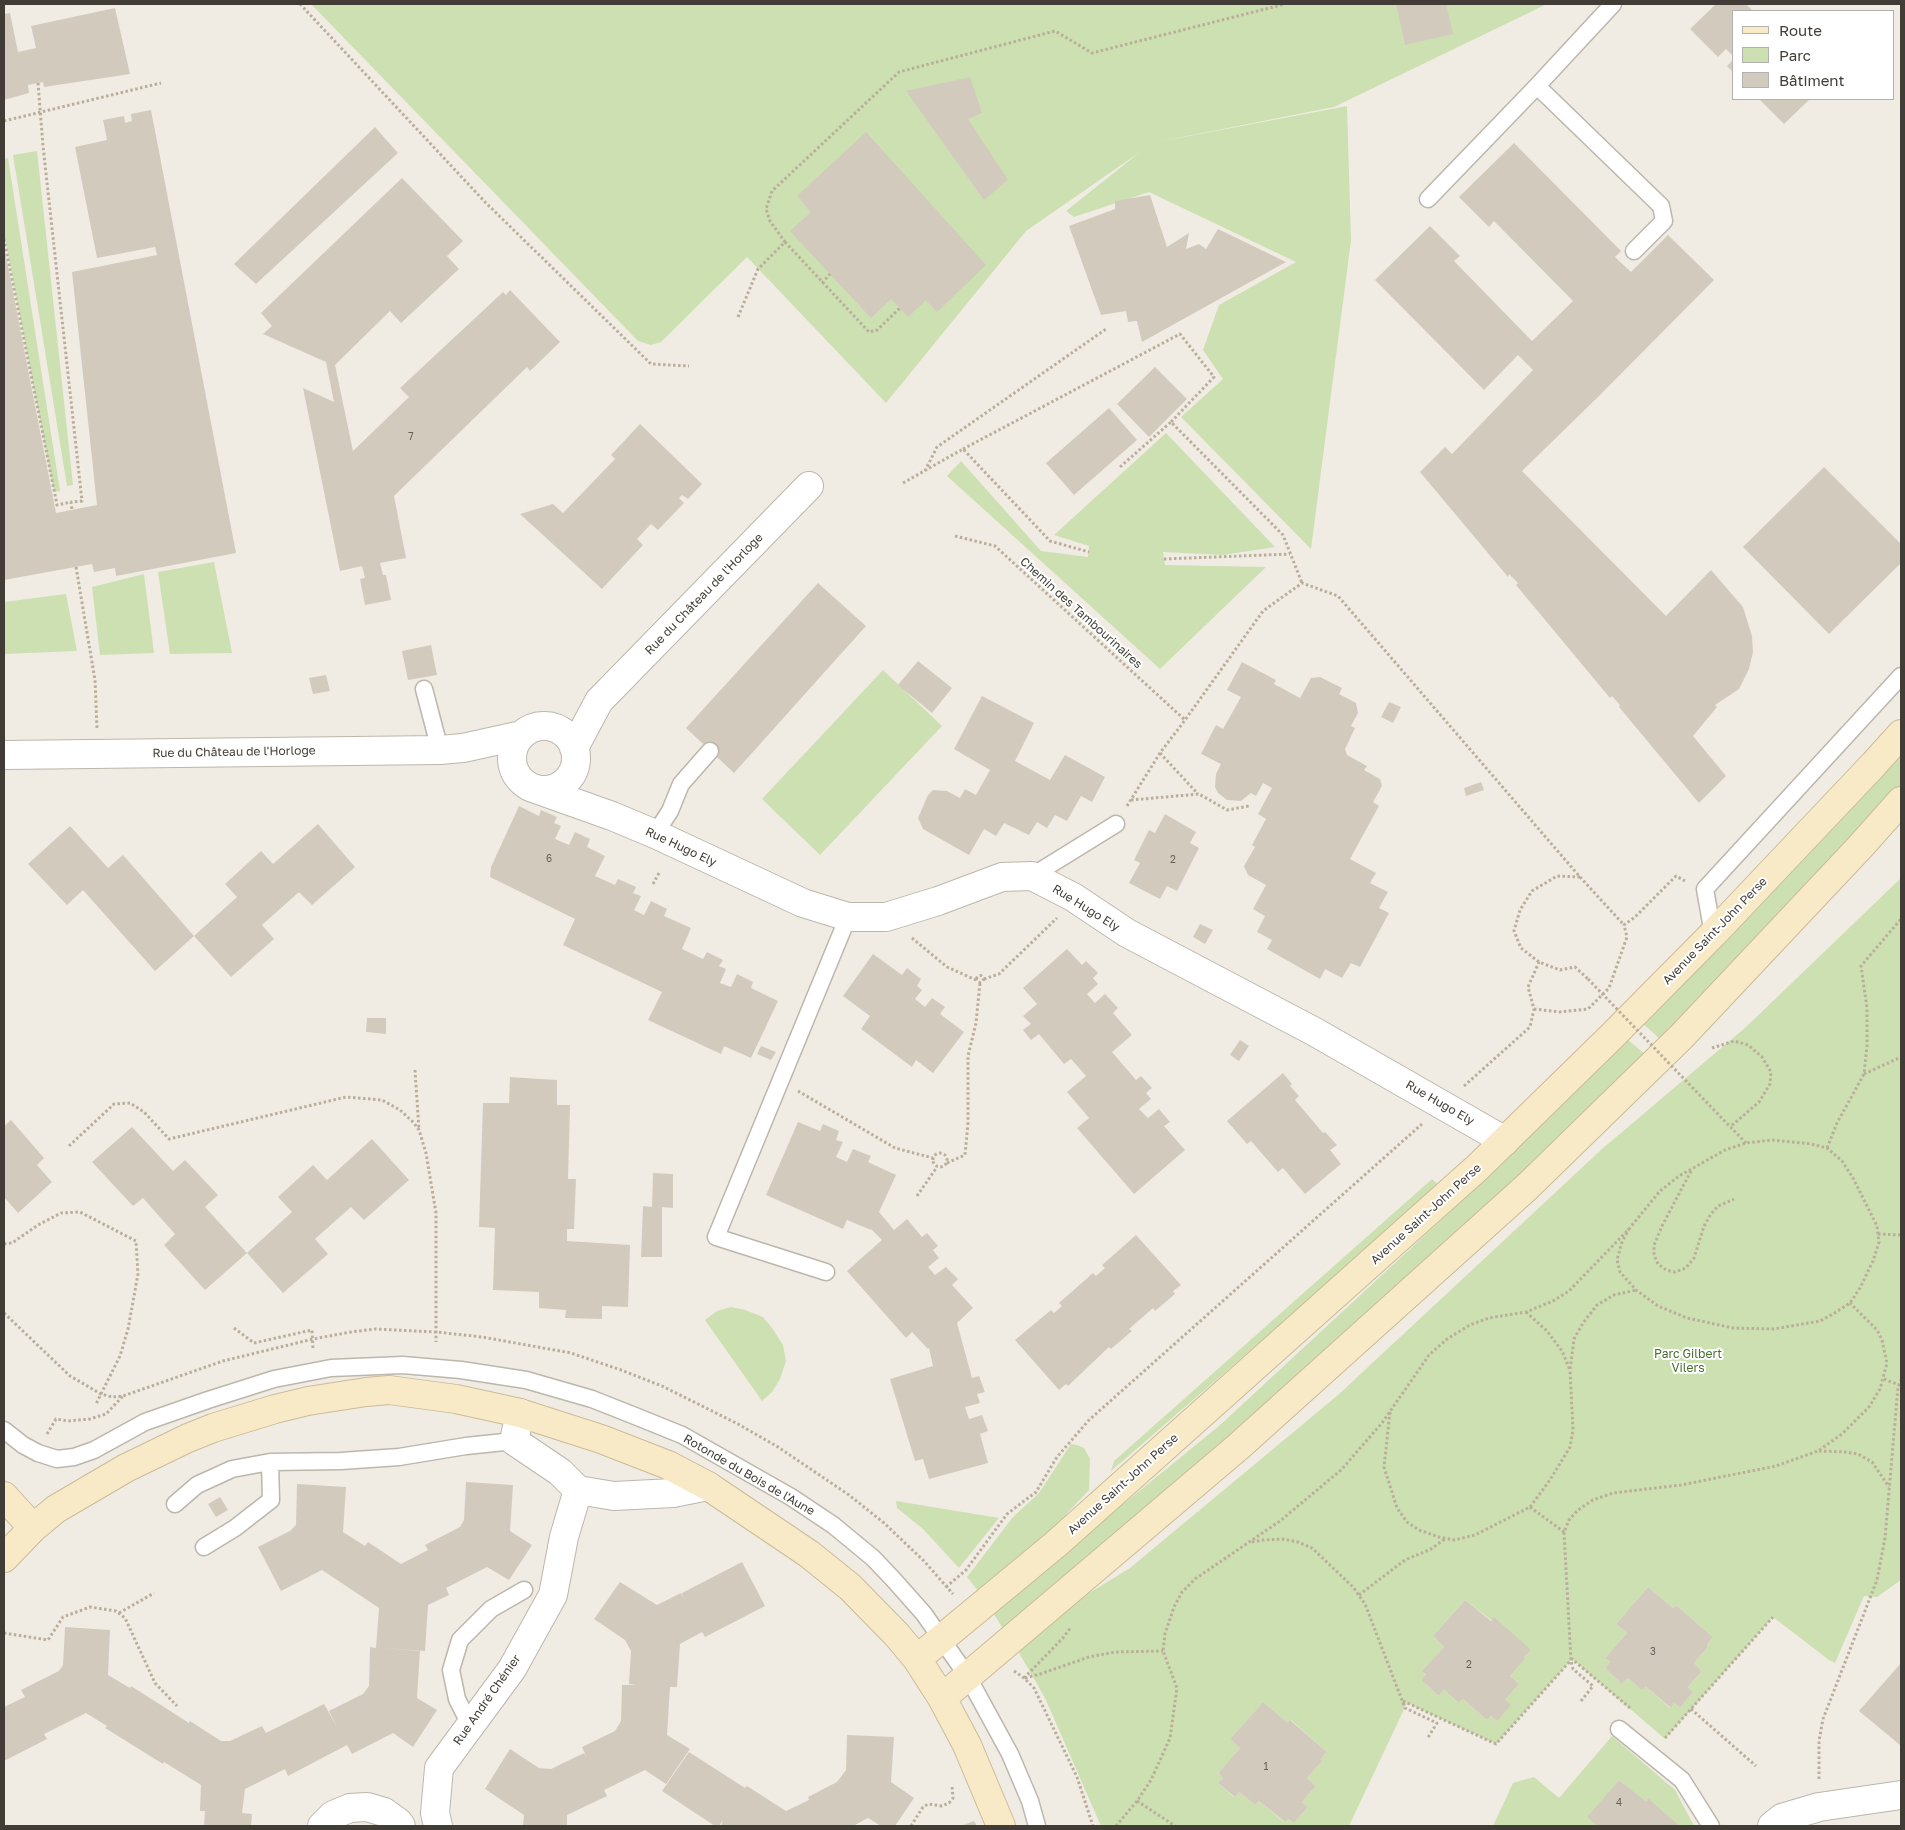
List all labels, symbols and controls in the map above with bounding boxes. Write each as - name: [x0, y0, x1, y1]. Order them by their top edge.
- legend: [1732, 10, 1895, 100]
- text: Route: [1779, 21, 1822, 39]
- text: Parc: [1779, 46, 1811, 64]
- text: Bâtiment: [1779, 71, 1844, 89]
- house number: 7: [408, 431, 414, 443]
- street label: Rue du Château de l'Horloge: [642, 530, 766, 658]
- street label: Chemin des Tambourinaires: [1017, 554, 1145, 672]
- street label: Rue du Château de l'Horloge: [152, 743, 316, 761]
- street label: Rue Hugo Ely: [643, 824, 719, 870]
- house number: 6: [546, 853, 552, 865]
- house number: 2: [1170, 854, 1176, 866]
- street label: Avenue Saint-John Perse: [1660, 874, 1770, 988]
- street label: Rue Hugo Ely: [1050, 882, 1122, 934]
- street label: Rue Hugo Ely: [1403, 1078, 1477, 1128]
- street label: Avenue Saint-John Perse: [1368, 1161, 1484, 1267]
- park label: Parc Gilbert Vilers: [1654, 1347, 1722, 1375]
- street label: Rotonde du Bois de l'Aune: [681, 1431, 817, 1519]
- street label: Avenue Saint-John Perse: [1065, 1431, 1181, 1537]
- house number: 3: [1650, 1646, 1656, 1658]
- street label: Rue André Chénier: [450, 1652, 524, 1748]
- house number: 2: [1466, 1659, 1472, 1671]
- house number: 1: [1264, 1761, 1268, 1773]
- house number: 4: [1616, 1797, 1622, 1809]

